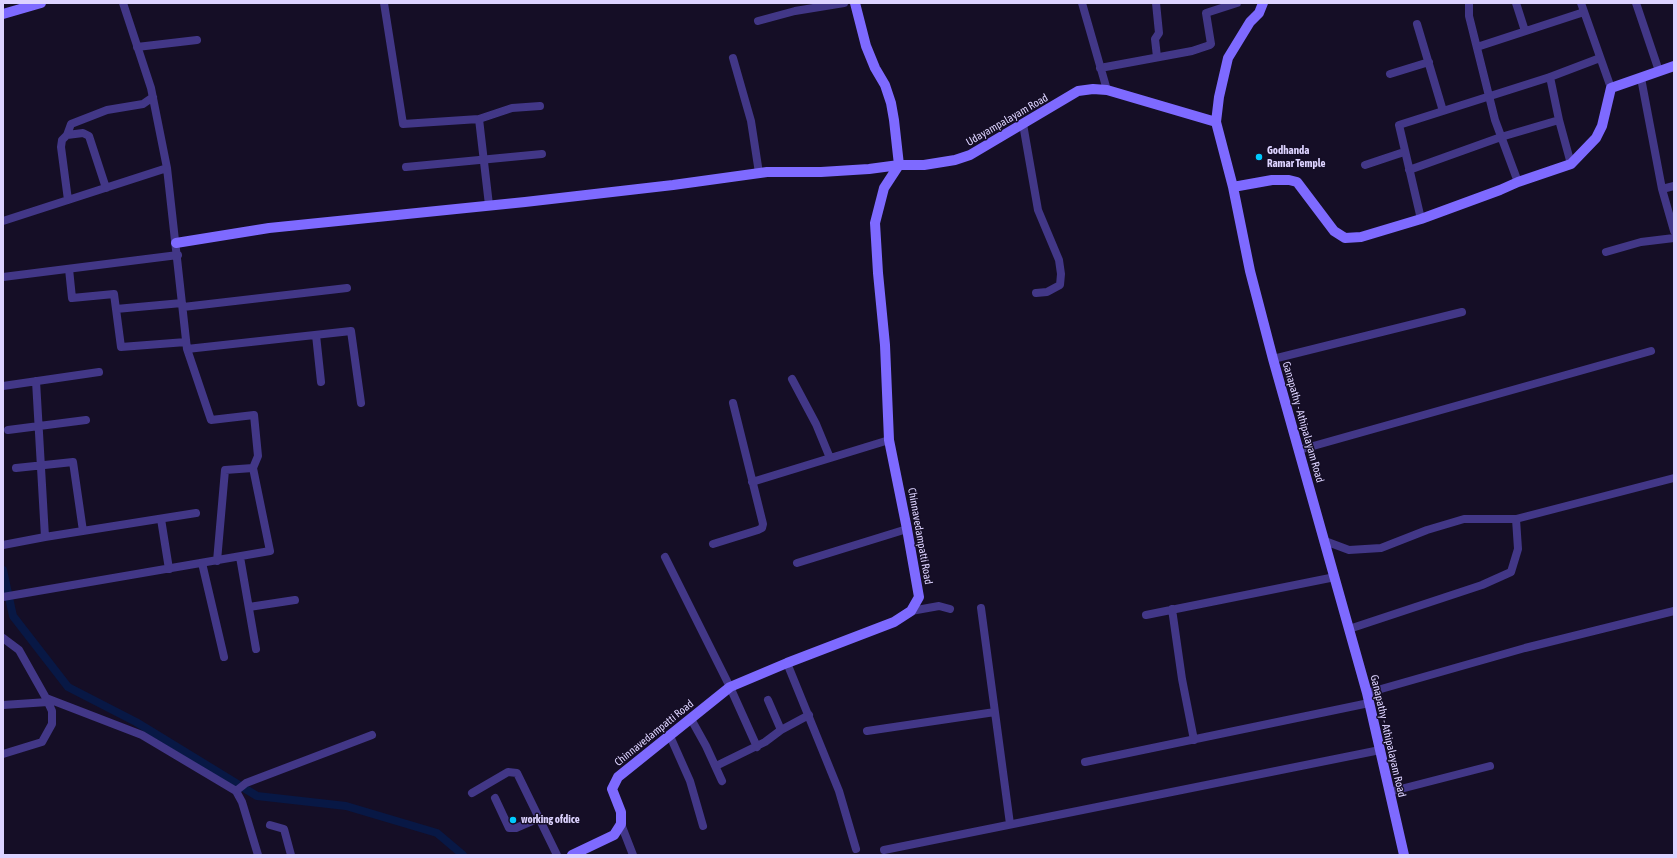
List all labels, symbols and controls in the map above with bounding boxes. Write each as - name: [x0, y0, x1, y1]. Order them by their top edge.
- street label: Udayampalayam Road: [964, 91, 1050, 149]
- place label: Godhanda Ramar Temple: [1267, 144, 1325, 170]
- marker: Godhanda Ramar Temple: [1254, 152, 1264, 162]
- street label: Ganapathy - Athipalayam Road: [1279, 360, 1327, 484]
- street label: Chinnavedampatti Road: [905, 487, 935, 585]
- street label: Ganapathy - Athipalayam Road: [1367, 673, 1409, 799]
- street label: Chinnavedampatti Road: [612, 697, 696, 769]
- place label: working ofdice: [521, 813, 580, 827]
- marker: working ofdice: [508, 815, 518, 825]

